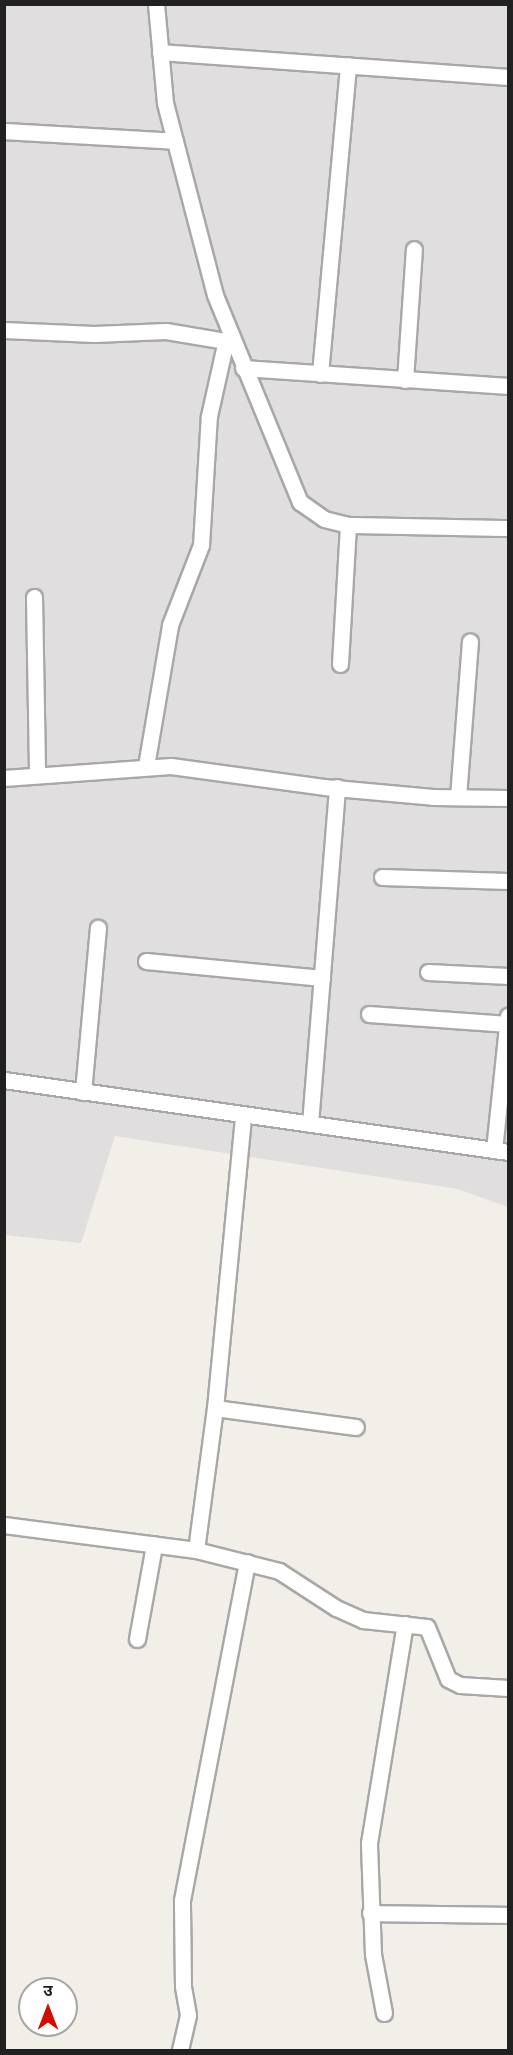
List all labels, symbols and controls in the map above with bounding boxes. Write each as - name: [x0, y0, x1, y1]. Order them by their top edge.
- north arrow: [18, 1977, 78, 2037]
- text: उ: [43, 1980, 53, 2002]

